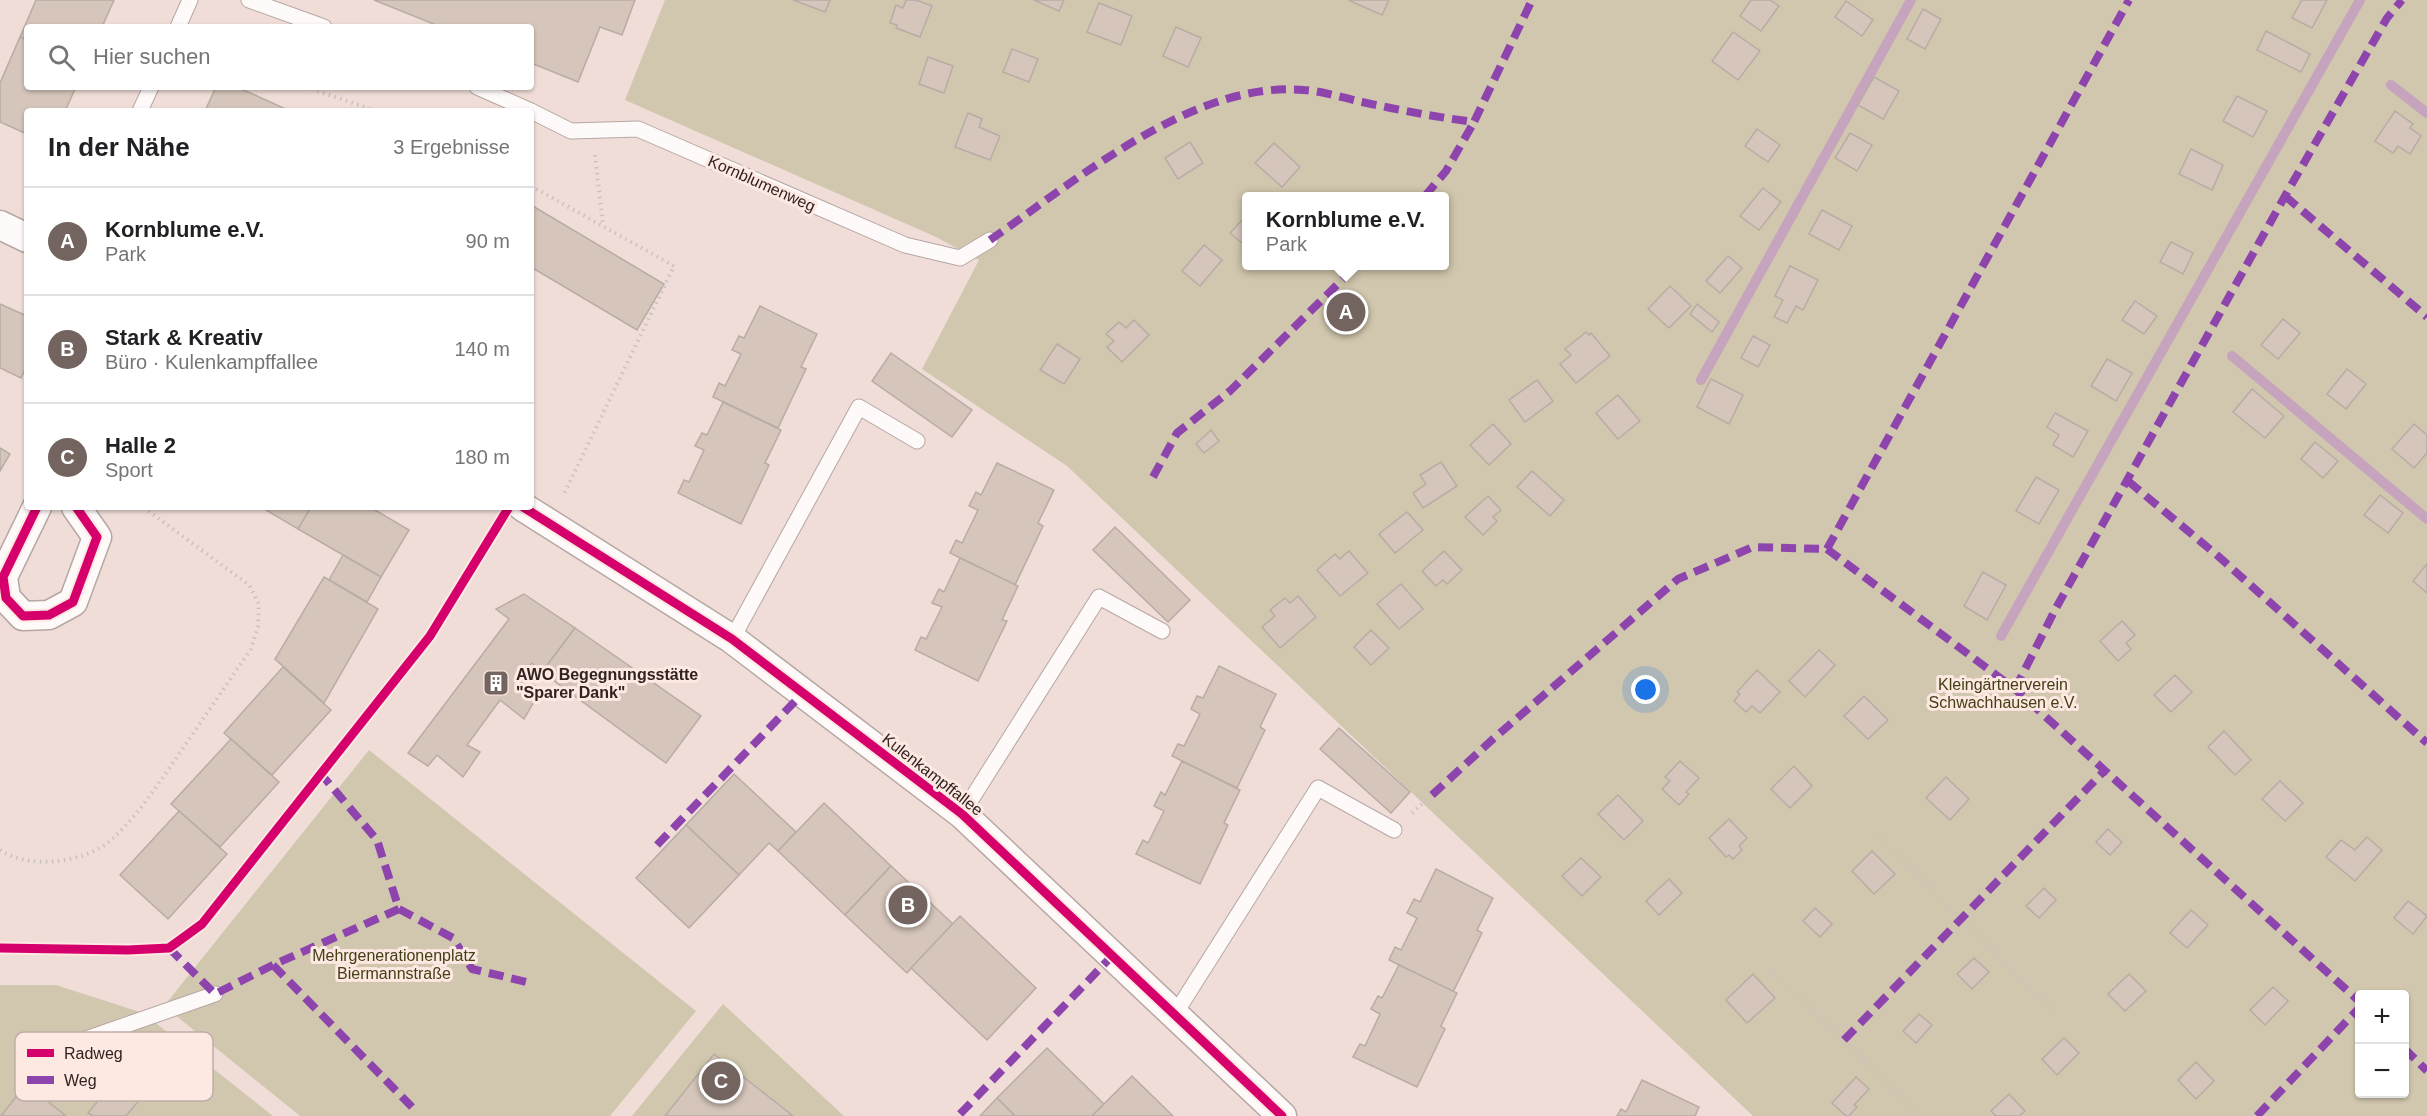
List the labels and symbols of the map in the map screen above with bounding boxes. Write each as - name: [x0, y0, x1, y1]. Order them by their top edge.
- street label: Kornblumenweg: [706, 152, 818, 215]
- pin: A: [1326, 290, 1366, 334]
- place label: AWO Begegnungsstätte "Sparer Dank": [516, 666, 698, 701]
- building icon: AWO Begegnungsstätte "Sparer Dank": [481, 668, 511, 698]
- your location: [1631, 675, 1660, 704]
- park label: Kleingärtnerverein Schwachhausen e.V.: [1929, 676, 2077, 711]
- street label: Kulenkampffallee: [879, 730, 986, 819]
- pin: B: [888, 882, 928, 928]
- park label: Mehrgenerationenplatz Biermannstraße: [312, 947, 476, 982]
- legend: [15, 1032, 213, 1101]
- text: Radweg: [64, 1045, 123, 1062]
- pin: C: [702, 1058, 740, 1104]
- text: Weg: [64, 1072, 97, 1089]

